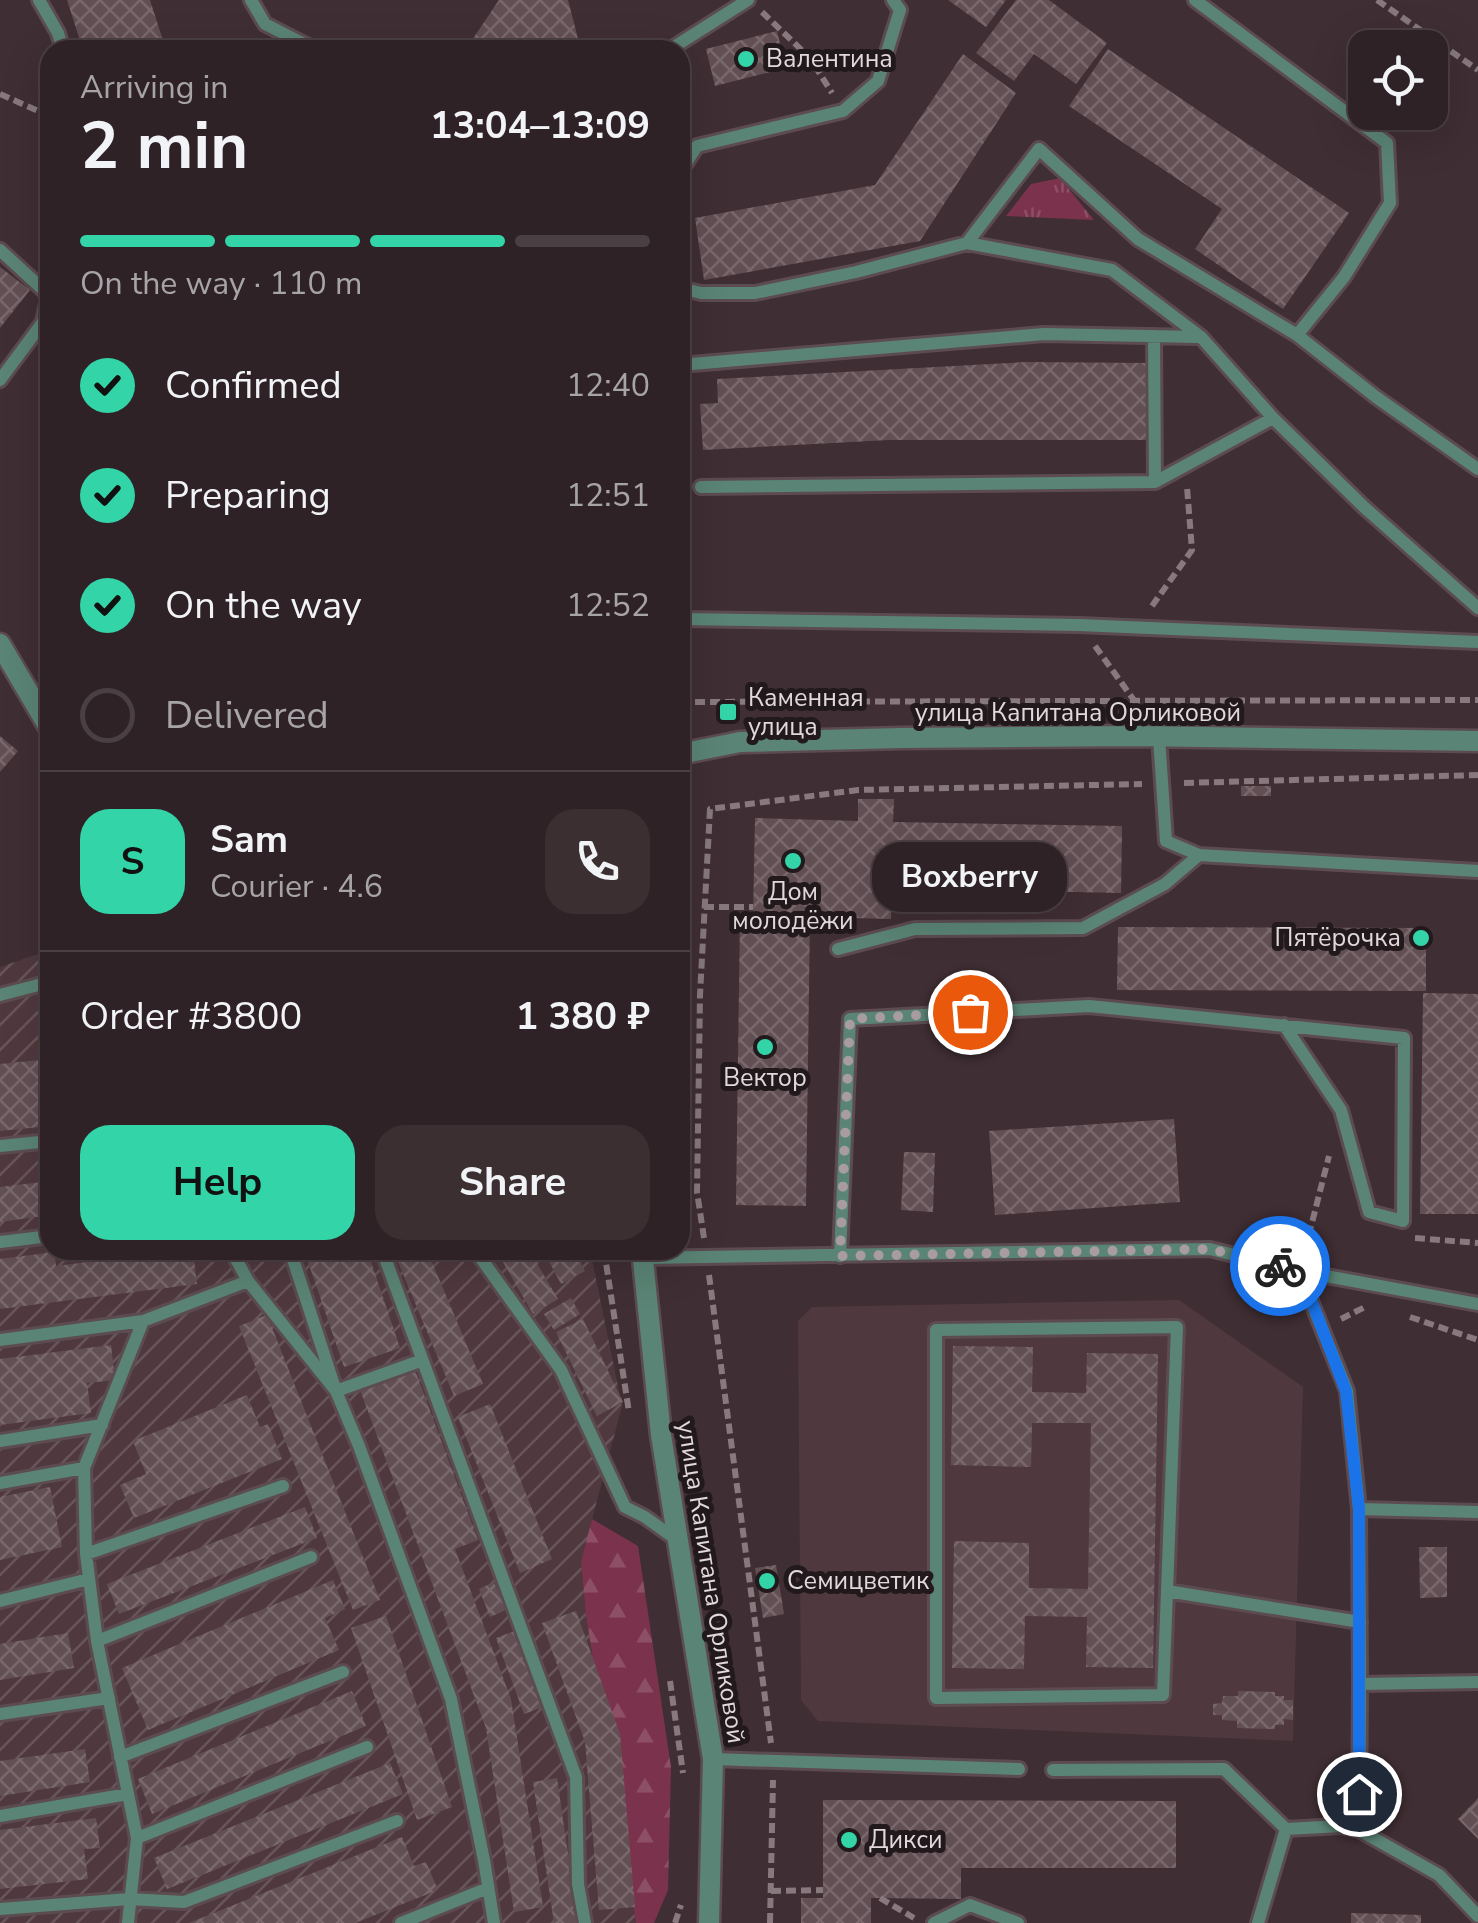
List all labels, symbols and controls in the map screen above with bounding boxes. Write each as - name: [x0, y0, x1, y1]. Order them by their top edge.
- map controls: [1348, 30, 1448, 130]
- button: locate: [1348, 30, 1448, 130]
- place label: Валентина: [766, 42, 893, 76]
- marker: Валентина: [735, 48, 757, 70]
- text: Arriving in: [80, 66, 228, 109]
- text: 13:04–13:09: [430, 100, 650, 151]
- text: 2 min: [80, 102, 248, 191]
- text: On the way · 110 m: [80, 262, 362, 305]
- icon: check: [80, 358, 135, 413]
- text: Confirmed: [165, 360, 342, 411]
- text: 12:40: [566, 364, 650, 407]
- icon: check: [80, 468, 135, 523]
- text: Preparing: [165, 470, 331, 521]
- text: 12:51: [566, 474, 650, 517]
- icon: check: [80, 578, 135, 633]
- text: On the way: [165, 580, 361, 631]
- text: 12:52: [566, 584, 650, 627]
- place label: Каменная улица: [748, 681, 864, 744]
- text: Delivered: [165, 690, 329, 741]
- street label: улица Капитана Орликовой: [915, 696, 1241, 730]
- marker: Каменная улица: [717, 701, 739, 723]
- button: phone: [545, 809, 650, 914]
- text: Sam: [210, 814, 288, 865]
- text: S: [121, 836, 144, 887]
- callout: Boxberry: [872, 842, 1068, 912]
- marker: Дом молодёжи: [782, 850, 804, 872]
- text: Boxberry: [901, 855, 1038, 898]
- text: Courier · 4.6: [210, 865, 383, 908]
- place label: Дом молодёжи: [732, 875, 854, 938]
- place label: Пятёрочка: [1275, 921, 1401, 955]
- marker: Пятёрочка: [1410, 927, 1432, 949]
- pin: [928, 970, 1013, 1055]
- icon: bag: [943, 985, 998, 1040]
- text: Order #3800: [80, 991, 302, 1042]
- text: 1 380 ₽: [515, 991, 650, 1042]
- marker: Вектор: [754, 1036, 776, 1058]
- place label: Вектор: [723, 1061, 807, 1095]
- button: Help: [80, 1125, 355, 1240]
- button: Share: [375, 1125, 650, 1240]
- courier: [1230, 1216, 1330, 1316]
- icon: bike: [1253, 1239, 1308, 1294]
- street label: улица Капитана Орликовой: [669, 1418, 753, 1746]
- place label: Семицветик: [787, 1564, 930, 1598]
- marker: Семицветик: [756, 1570, 778, 1592]
- pin: [1317, 1752, 1402, 1837]
- icon: home: [1332, 1767, 1387, 1822]
- place label: Дикси: [869, 1823, 943, 1857]
- marker: Дикси: [838, 1829, 860, 1851]

